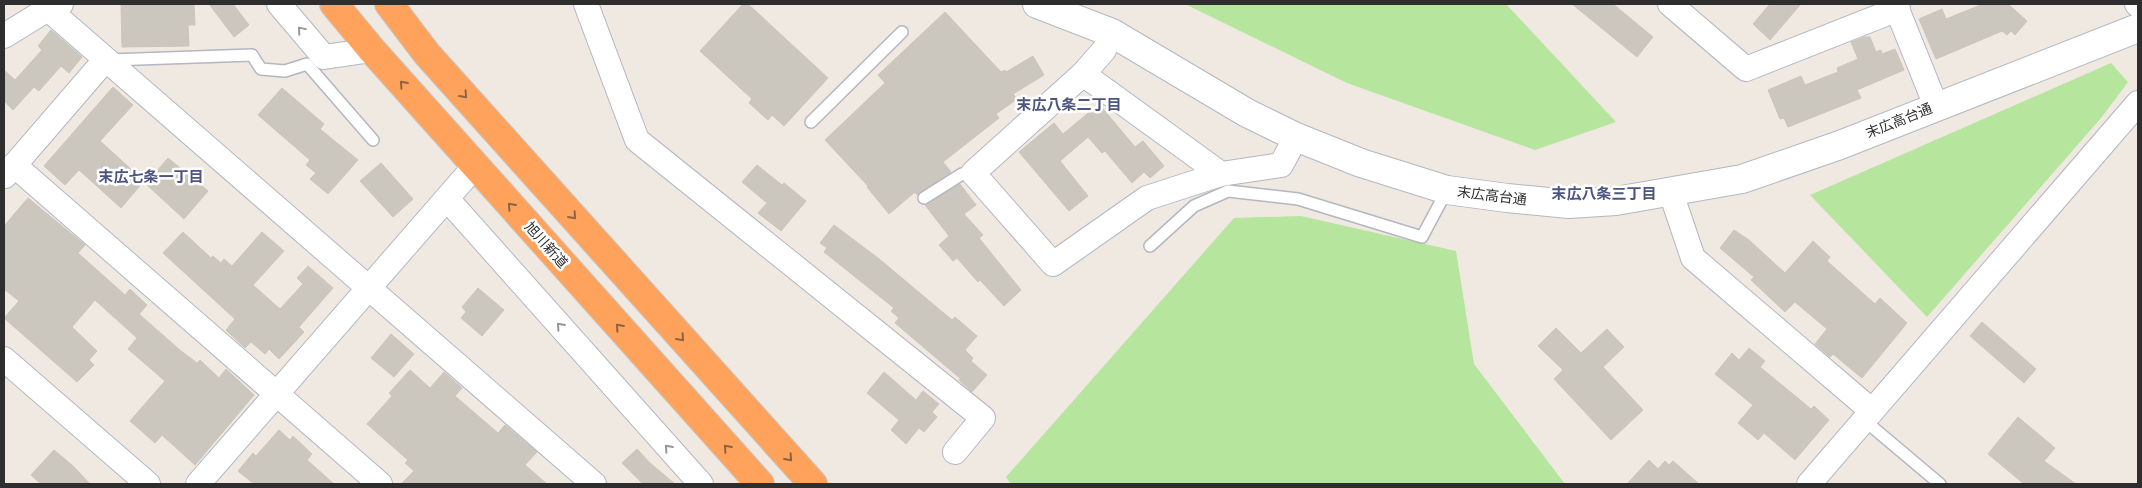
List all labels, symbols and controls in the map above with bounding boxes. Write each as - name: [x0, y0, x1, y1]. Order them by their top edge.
- one-way arrow: [298, 27, 307, 36]
- one-way arrow: [399, 81, 408, 90]
- one-way arrow: [458, 90, 467, 99]
- district label: 末広八条二丁目: [1016, 95, 1122, 115]
- street label: 末広高台通: [1863, 99, 1935, 143]
- district label: 末広七条一丁目: [98, 167, 204, 187]
- street label: 末広高台通: [1456, 182, 1528, 210]
- district label: 末広八条三丁目: [1551, 184, 1657, 204]
- one-way arrow: [507, 202, 516, 211]
- one-way arrow: [567, 211, 576, 220]
- street label: 旭川新道: [520, 218, 572, 272]
- one-way arrow: [557, 323, 566, 332]
- one-way arrow: [616, 323, 625, 332]
- one-way arrow: [675, 332, 684, 341]
- one-way arrow: [665, 444, 674, 453]
- one-way arrow: [724, 444, 733, 453]
- one-way arrow: [784, 453, 793, 462]

